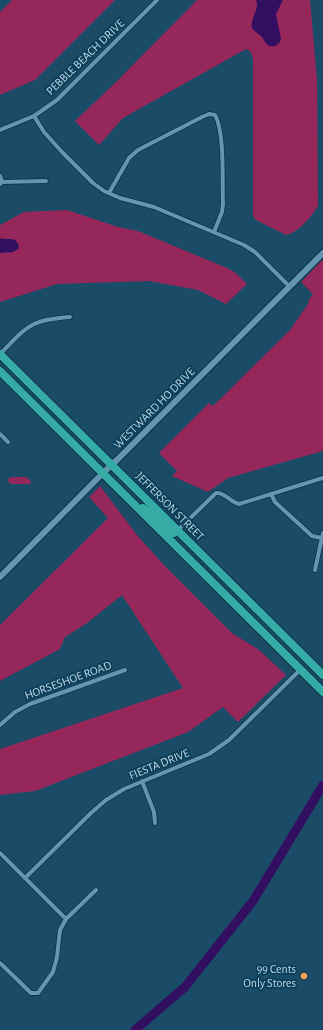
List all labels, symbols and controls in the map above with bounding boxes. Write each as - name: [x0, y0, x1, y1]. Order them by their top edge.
- street label: PEBBLE BEACH DRIVE: [44, 17, 126, 97]
- street label: WESTWARD HO DRIVE: [111, 365, 197, 451]
- street label: JEFFERSON STREET: [133, 469, 207, 543]
- street label: HORSESHOE ROAD: [23, 659, 113, 701]
- street label: FIESTA DRIVE: [127, 746, 191, 782]
- place label: 99 Cents Only Stores: [243, 963, 296, 990]
- marker: 99 Cents Only Stores: [299, 971, 309, 981]

